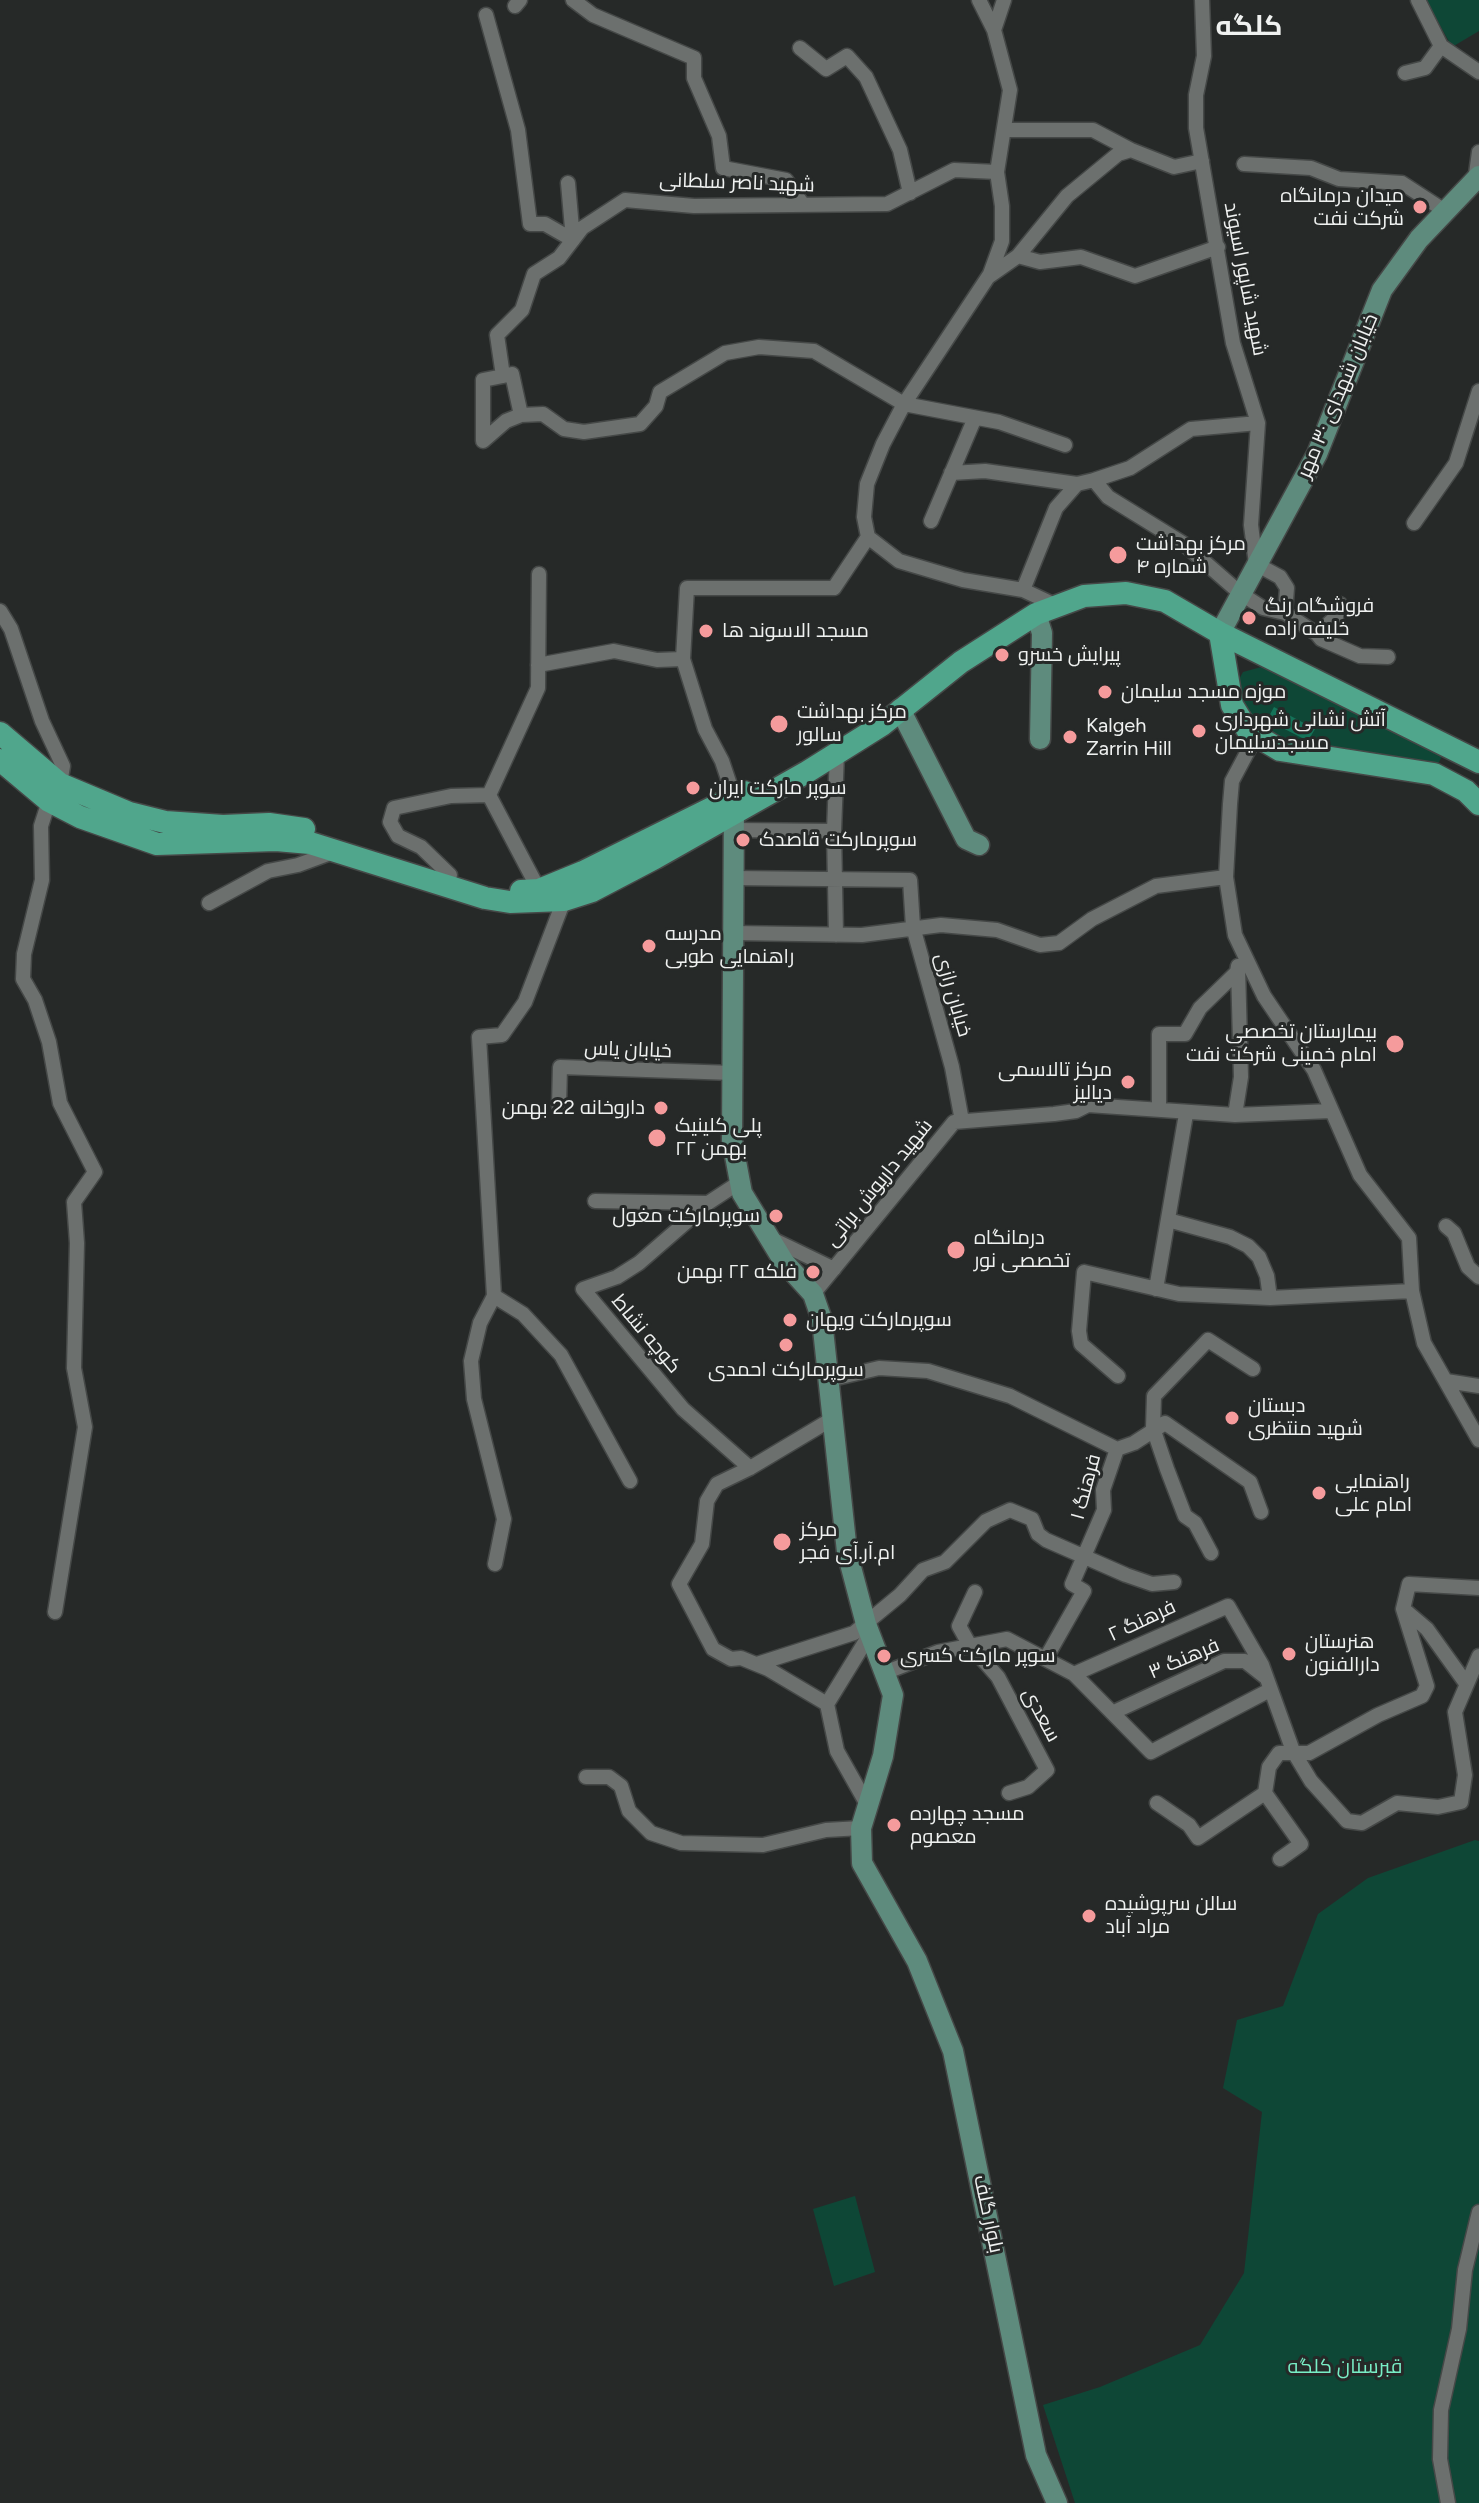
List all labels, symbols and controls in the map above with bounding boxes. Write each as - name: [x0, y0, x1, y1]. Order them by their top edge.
- district label: کلگه: [1215, 10, 1283, 44]
- street label: شهید ناصر سلطانی: [659, 168, 815, 198]
- place label: میدان درمانگاه شرکت نفت: [1280, 184, 1404, 231]
- marker: میدان درمانگاه شرکت نفت: [1411, 198, 1429, 216]
- street label: شهید شاپور اسیوند: [1218, 200, 1272, 358]
- street label: خیابان شهدای ۳۰ مهر: [1292, 310, 1384, 482]
- place label: مرکز بهداشت شماره ۴: [1136, 532, 1246, 579]
- marker: مرکز بهداشت شماره ۴: [1107, 544, 1129, 566]
- place label: فروشگاه رنگ خلیفه زاده: [1265, 594, 1374, 641]
- marker: فروشگاه رنگ خلیفه زاده: [1240, 609, 1258, 627]
- place label: مسجد الاسوند ها: [722, 619, 869, 643]
- marker: مسجد الاسوند ها: [697, 622, 715, 640]
- place label: پیرایش خسرو: [1018, 643, 1121, 667]
- marker: پیرایش خسرو: [993, 646, 1011, 664]
- place label: موزه مسجد سلیمان: [1121, 680, 1286, 704]
- marker: موزه مسجد سلیمان: [1096, 683, 1114, 701]
- place label: مرکز بهداشت سالور: [797, 700, 907, 747]
- place label: آتش نشانی شهرداری مسجدسلیمان: [1215, 708, 1386, 755]
- marker: مرکز بهداشت سالور: [768, 713, 790, 735]
- place label: Kalgeh Zarrin Hill: [1086, 714, 1172, 761]
- marker: آتش نشانی شهرداری مسجدسلیمان: [1190, 722, 1208, 740]
- marker: Kalgeh Zarrin Hill: [1061, 728, 1079, 746]
- place label: سوپر مارکت ایران: [709, 776, 847, 800]
- marker: سوپر مارکت ایران: [684, 779, 702, 797]
- place label: سوپرمارکت قاصدک: [759, 828, 917, 852]
- marker: سوپرمارکت قاصدک: [734, 831, 752, 849]
- place label: مدرسه راهنمایی طوبی: [665, 922, 794, 969]
- marker: مدرسه راهنمایی طوبی: [640, 937, 658, 955]
- street label: خیابان رازی: [930, 950, 976, 1040]
- place label: بیمارستان تخصصی امام خمینی شرکت نفت: [1186, 1020, 1377, 1067]
- marker: بیمارستان تخصصی امام خمینی شرکت نفت: [1384, 1033, 1406, 1055]
- street label: خیابان یاس: [584, 1036, 672, 1064]
- place label: مرکز تالاسمی دیالیز: [998, 1058, 1112, 1105]
- marker: مرکز تالاسمی دیالیز: [1119, 1073, 1137, 1091]
- place label: داروخانه 22 بهمن: [502, 1096, 645, 1120]
- marker: داروخانه 22 بهمن: [652, 1099, 670, 1117]
- place label: پلی کلینیک ۲۲ بهمن: [675, 1114, 762, 1161]
- street label: شهید داریوش براتی: [820, 1114, 938, 1252]
- marker: پلی کلینیک ۲۲ بهمن: [646, 1127, 668, 1149]
- place label: سوپرمارکت مغول: [612, 1204, 760, 1228]
- marker: سوپرمارکت مغول: [767, 1207, 785, 1225]
- place label: درمانگاه تخصصی نور: [974, 1226, 1070, 1273]
- marker: درمانگاه تخصصی نور: [945, 1239, 967, 1261]
- place label: فلکه ۲۲ بهمن: [677, 1260, 797, 1284]
- marker: فلکه ۲۲ بهمن: [804, 1263, 822, 1281]
- street label: کوچه نشاط: [606, 1290, 686, 1378]
- place label: سوپرمارکت ویهان: [806, 1308, 952, 1332]
- marker: سوپرمارکت ویهان: [781, 1311, 799, 1329]
- marker: سوپرمارکت احمدی: [777, 1336, 795, 1354]
- place label: سوپرمارکت احمدی: [708, 1358, 864, 1382]
- place label: دبستان شهید منتظری: [1248, 1394, 1363, 1441]
- marker: دبستان شهید منتظری: [1223, 1409, 1241, 1427]
- street label: فرهنگ ۱: [1066, 1451, 1106, 1523]
- place label: راهنمایی امام علی: [1335, 1470, 1412, 1517]
- marker: راهنمایی امام علی: [1310, 1484, 1328, 1502]
- place label: مرکز ام.آر.آی فجر: [800, 1518, 895, 1565]
- marker: مرکز ام.آر.آی فجر: [771, 1531, 793, 1553]
- street label: فرهنگ ۲: [1104, 1595, 1180, 1647]
- place label: هنرستان دارالفنون: [1305, 1630, 1380, 1677]
- street label: فرهنگ ۳: [1145, 1633, 1223, 1685]
- place label: سوپر مارکت کسری: [900, 1644, 1055, 1668]
- marker: هنرستان دارالفنون: [1280, 1645, 1298, 1663]
- marker: سوپر مارکت کسری: [875, 1647, 893, 1665]
- street label: سعدی: [1017, 1684, 1065, 1746]
- place label: مسجد چهارده معصوم: [910, 1802, 1025, 1849]
- marker: مسجد چهارده معصوم: [885, 1816, 903, 1834]
- place label: سالن سرپوشیده مراد آباد: [1105, 1892, 1237, 1939]
- marker: سالن سرپوشیده مراد آباد: [1080, 1907, 1098, 1925]
- street label: بلوار گلف: [968, 2173, 1008, 2255]
- park label: قبرستان کلگه: [1288, 2355, 1402, 2379]

